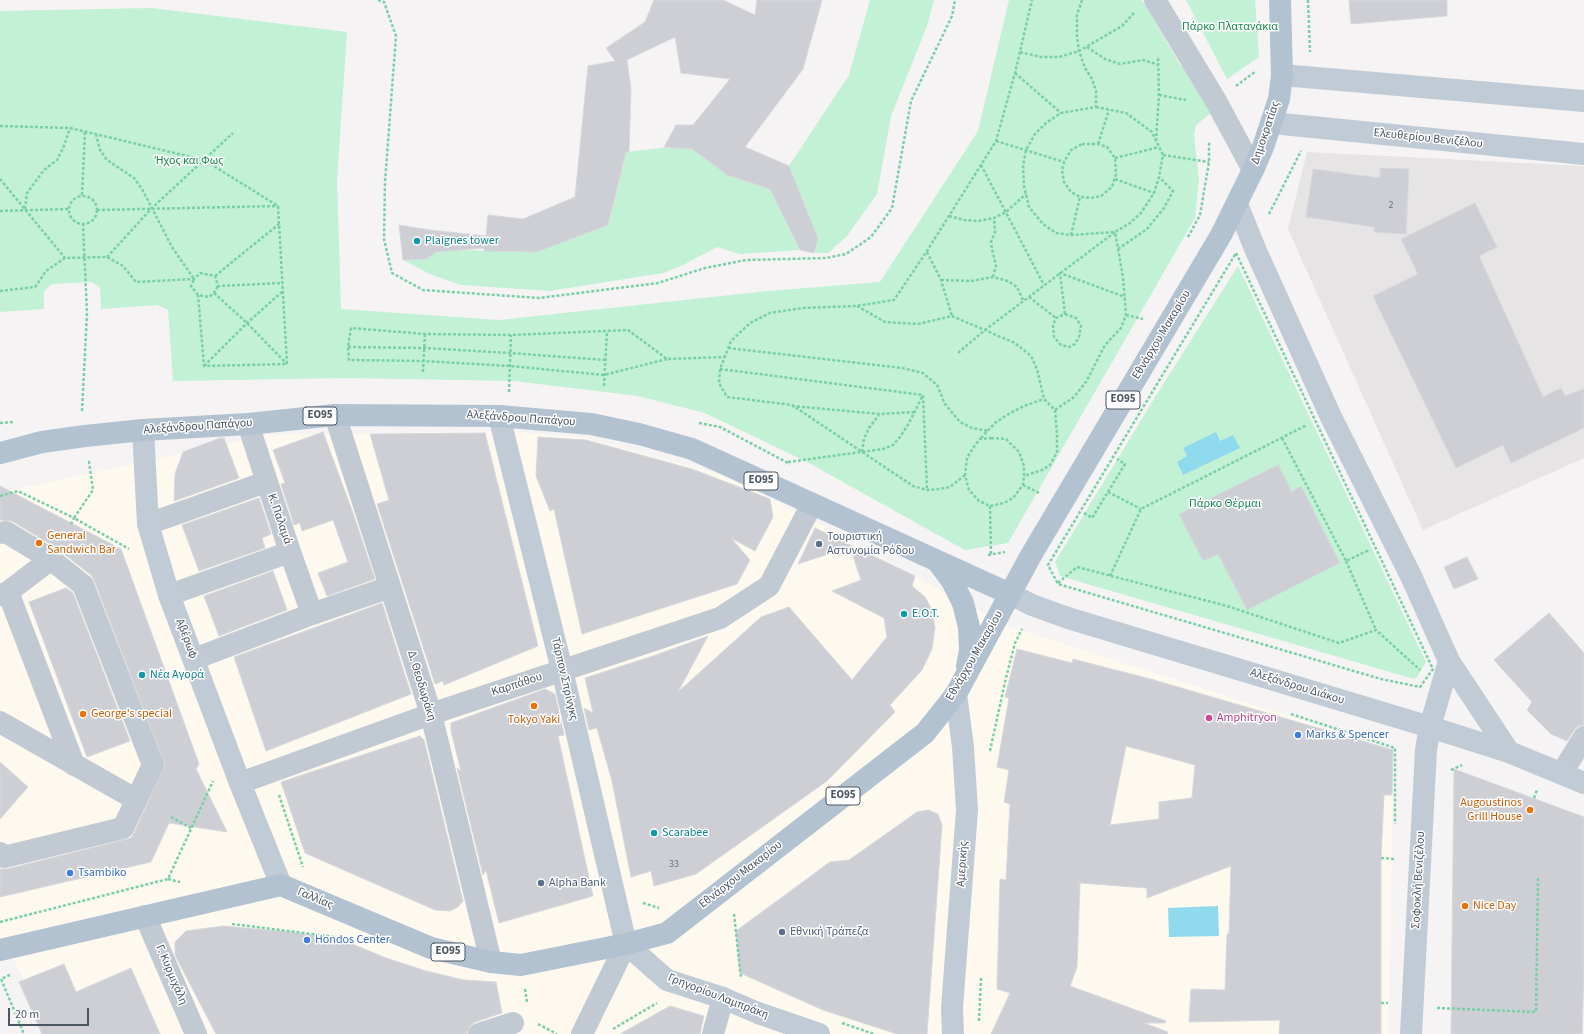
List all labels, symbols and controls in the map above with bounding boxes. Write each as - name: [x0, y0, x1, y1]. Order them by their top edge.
- park label: Πάρκο Πλατανάκια: [1182, 20, 1278, 34]
- street label: Δημοκρατίας: [1248, 99, 1284, 167]
- street label: Ελευθερίου Βενιζέλου: [1373, 126, 1483, 152]
- park label: Ήχος και Φως: [155, 154, 223, 168]
- house number: 2: [1389, 200, 1393, 212]
- place label: Plaignes tower: [425, 234, 499, 248]
- marker: Plaignes tower: [412, 236, 422, 246]
- street label: Εθνάρχου Μακαρίου: [1130, 288, 1194, 382]
- road number: ΕΟ95: [1106, 391, 1140, 409]
- road number: ΕΟ95: [303, 407, 337, 425]
- street label: Αλεξάνδρου Παπάγου: [466, 408, 576, 430]
- street label: Αλεξάνδρου Παπάγου: [143, 416, 253, 438]
- road number: ΕΟ95: [744, 472, 778, 490]
- street label: Κ. Παλαμά: [264, 492, 294, 546]
- park label: Πάρκο Θέρμαι: [1189, 497, 1261, 511]
- place label: General Sandwich Bar: [47, 529, 116, 557]
- place label: Τουριστική Αστυνομία Ρόδου: [827, 530, 914, 558]
- marker: General Sandwich Bar: [34, 538, 44, 548]
- marker: Τουριστική Αστυνομία Ρόδου: [814, 539, 824, 549]
- place label: Ε.Ο.Τ.: [912, 607, 939, 621]
- street label: Εθνάρχου Μακαρίου: [943, 608, 1007, 704]
- marker: Ε.Ο.Τ.: [899, 609, 909, 619]
- street label: Αβέρωφ: [172, 617, 200, 661]
- street label: Τάρπον Σπρίνγκς: [547, 636, 581, 722]
- street label: Δ. Θεοδωράκη: [404, 649, 438, 723]
- street label: Αλεξάνδρου Διάκου: [1248, 666, 1346, 708]
- place label: Νέα Αγορά: [150, 668, 204, 682]
- marker: Νέα Αγορά: [137, 670, 147, 680]
- street label: Καρπάθου: [490, 670, 544, 700]
- marker: Tokyo Yaki: [529, 701, 539, 711]
- place label: George's special: [91, 707, 172, 721]
- marker: George's special: [78, 709, 88, 719]
- place label: Amphitryon: [1217, 711, 1277, 725]
- place label: Tokyo Yaki: [508, 713, 560, 727]
- marker: Amphitryon: [1204, 713, 1214, 723]
- place label: Marks & Spencer: [1306, 728, 1389, 742]
- marker: Marks & Spencer: [1293, 730, 1303, 740]
- road number: ΕΟ95: [826, 787, 860, 805]
- place label: Augoustinos Grill House: [1460, 796, 1522, 824]
- marker: Augoustinos Grill House: [1525, 805, 1535, 815]
- place label: Scarabee: [662, 826, 708, 840]
- marker: Scarabee: [649, 828, 659, 838]
- street label: Σοφοκλή Βενιζέλου: [1409, 831, 1429, 929]
- street label: Εθνάρχου Μακαρίου: [697, 838, 785, 912]
- street label: Αμερικής: [954, 841, 972, 887]
- house number: 33: [669, 859, 679, 871]
- place label: Tsambiko: [78, 866, 127, 880]
- marker: Tsambiko: [65, 868, 75, 878]
- place label: Alpha Bank: [549, 876, 606, 890]
- marker: Alpha Bank: [536, 878, 546, 888]
- street label: Γαλλίας: [295, 885, 335, 913]
- place label: Nice Day: [1473, 899, 1516, 913]
- marker: Nice Day: [1460, 901, 1470, 911]
- place label: Εθνική Τράπεζα: [790, 925, 868, 939]
- marker: Εθνική Τράπεζα: [777, 927, 787, 937]
- place label: Hondos Center: [315, 933, 390, 947]
- marker: Hondos Center: [302, 935, 312, 945]
- street label: Γ. Κυρμιχάλη: [152, 943, 190, 1007]
- road number: ΕΟ95: [431, 943, 465, 961]
- street label: Γρηγορίου Λαμπράκη: [666, 971, 770, 1023]
- scale bar: [10, 1000, 91, 1026]
- text: 20 m: [15, 1006, 39, 1023]

